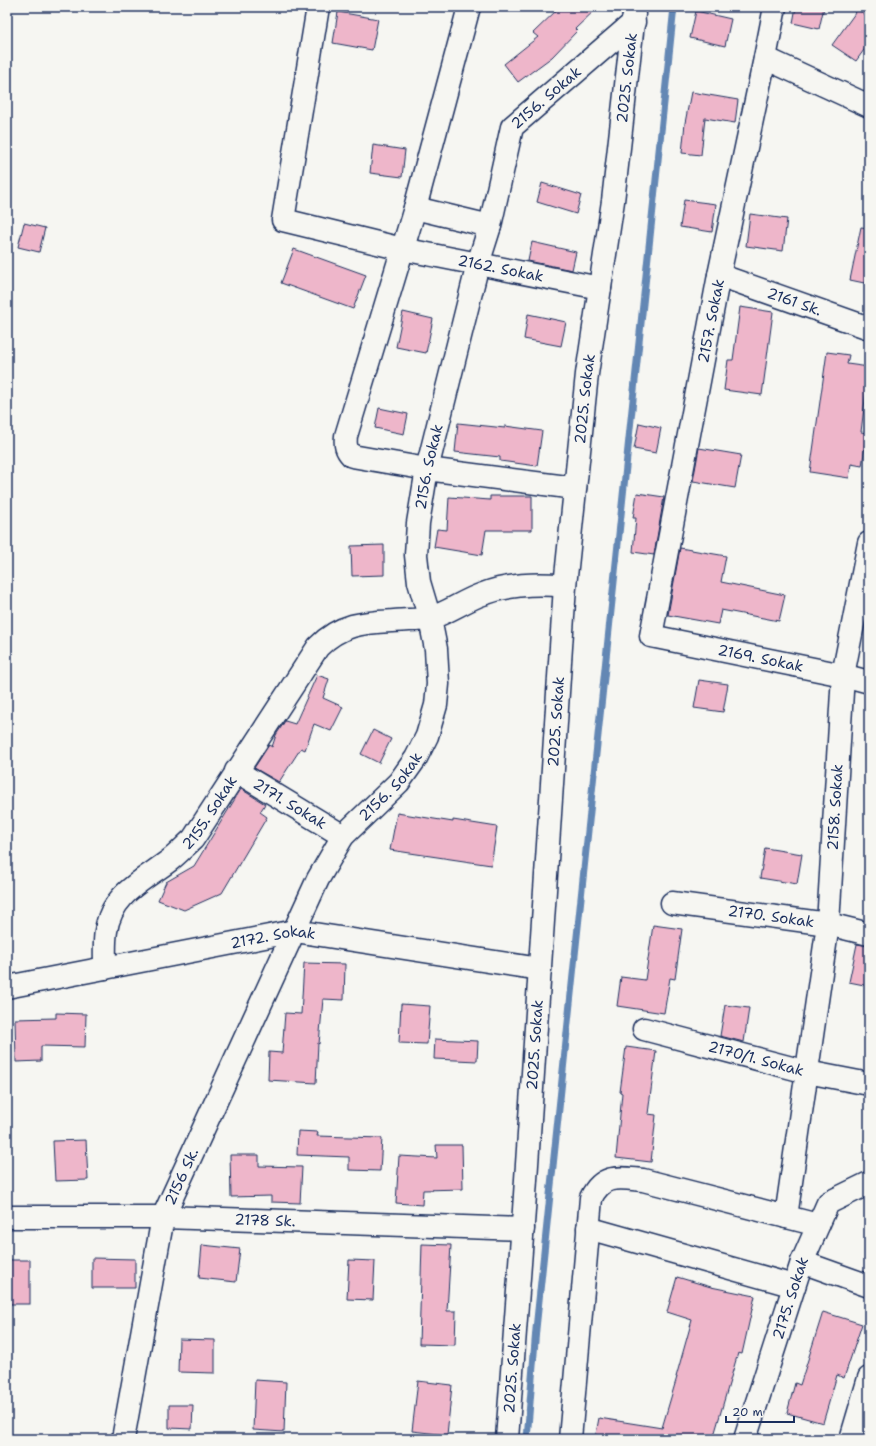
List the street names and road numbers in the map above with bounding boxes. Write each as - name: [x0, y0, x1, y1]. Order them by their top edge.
- street label: 2025. Sokak: [612, 32, 642, 124]
- street label: 2156. Sokak: [507, 62, 585, 134]
- street label: 2162. Sokak: [456, 250, 545, 287]
- street label: 2157. Sokak: [693, 277, 729, 365]
- street label: 2161 Sk.: [764, 283, 825, 321]
- street label: 2025. Sokak: [570, 353, 600, 445]
- street label: 2156. Sokak: [410, 422, 448, 511]
- street label: 2169. Sokak: [716, 640, 805, 677]
- street label: 2025. Sokak: [543, 676, 569, 768]
- street label: 2156. Sokak: [354, 749, 427, 826]
- street label: 2158. Sokak: [822, 763, 848, 851]
- street label: 2155. Sokak: [178, 772, 242, 854]
- street label: 2171. Sokak: [249, 774, 330, 834]
- street label: 2170. Sokak: [727, 901, 816, 932]
- street label: 2172. Sokak: [229, 921, 317, 953]
- street label: 2025. Sokak: [522, 999, 548, 1091]
- street label: 2170/1. Sokak: [706, 1036, 806, 1081]
- street label: 2156 Sk.: [160, 1145, 203, 1208]
- street label: 2178 Sk.: [234, 1209, 296, 1231]
- street label: 2175. Sokak: [768, 1253, 813, 1342]
- street label: 2025. Sokak: [499, 1322, 526, 1414]

